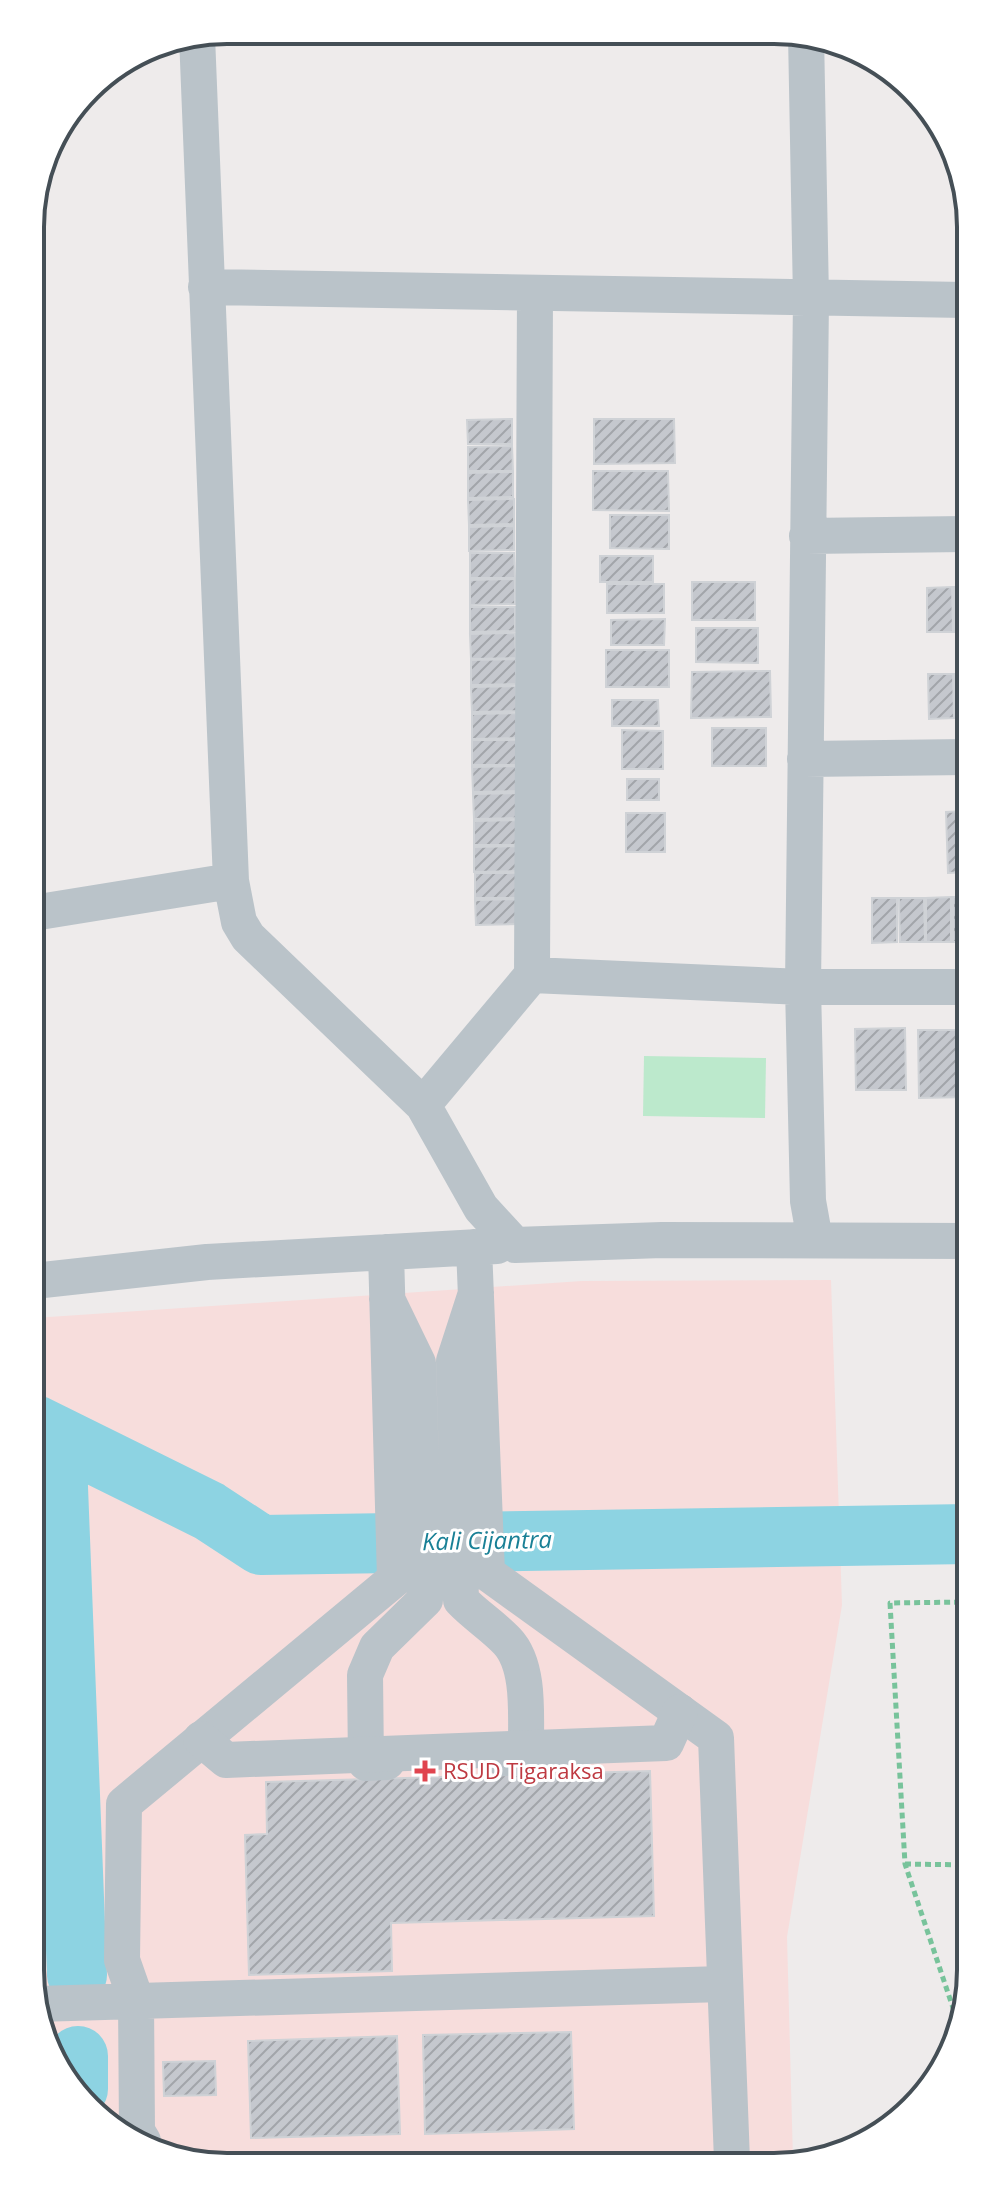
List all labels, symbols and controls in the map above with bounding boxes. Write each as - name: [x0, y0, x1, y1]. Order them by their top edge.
- water label: Kali Cijantra: [422, 1522, 553, 1557]
- place label: RSUD Tigaraksa: [443, 1755, 604, 1785]
- marker: RSUD Tigaraksa: [414, 1760, 436, 1782]

